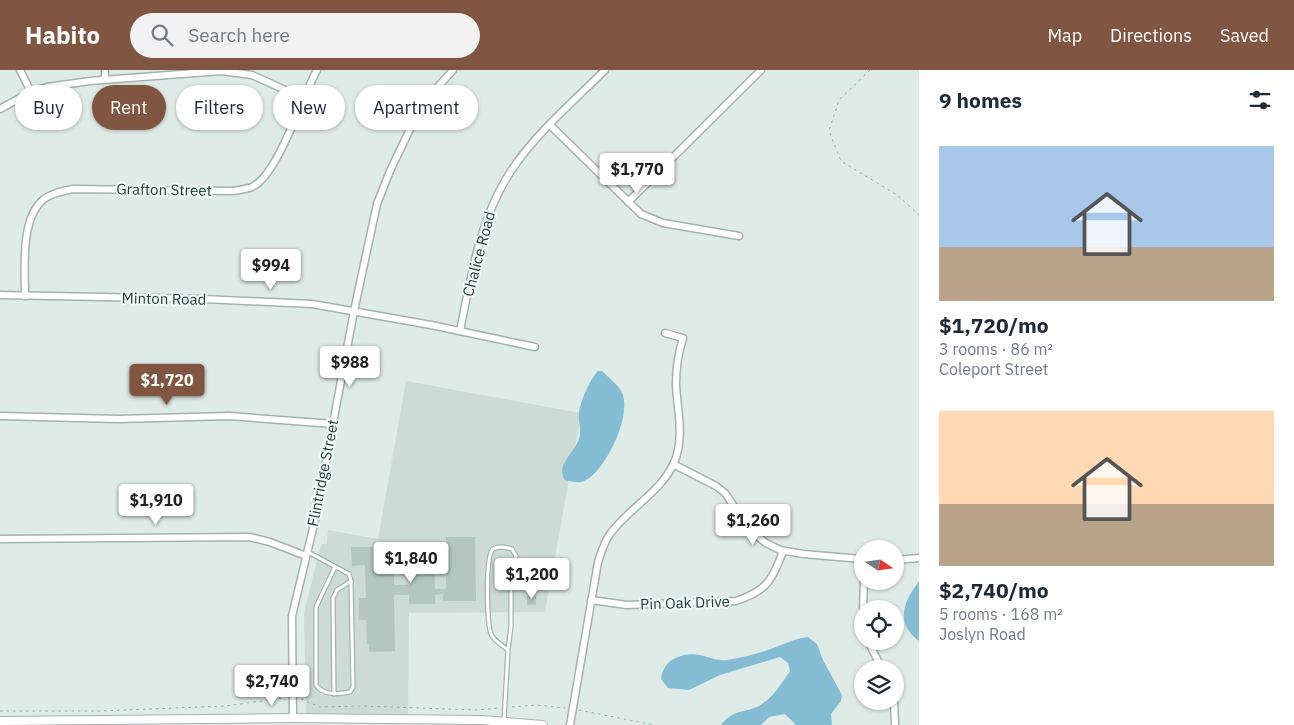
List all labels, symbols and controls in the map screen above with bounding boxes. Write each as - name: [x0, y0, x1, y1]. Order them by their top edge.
- search box: [130, 13, 480, 58]
- text: Habito: [25, 19, 100, 51]
- icon: search: [148, 21, 176, 49]
- text: Search here: [188, 23, 290, 47]
- text: Map: [1047, 24, 1082, 47]
- text: Directions: [1110, 24, 1192, 47]
- text: Saved: [1220, 24, 1269, 47]
- chip: Buy: [15, 85, 82, 130]
- chip: Rent: [92, 85, 166, 130]
- chip: Filters: [176, 85, 263, 130]
- chip: New: [273, 85, 345, 130]
- chip: Apartment: [355, 85, 478, 130]
- text: 9 homes: [939, 86, 1022, 114]
- icon: filters: [1246, 86, 1274, 114]
- pin: $1,770: [596, 152, 678, 195]
- text: $1,770: [611, 159, 663, 179]
- street label: Grafton Street: [116, 179, 212, 200]
- icon: home: [1062, 179, 1152, 269]
- street label: Chalice Road: [458, 209, 499, 299]
- pin: $994: [241, 248, 301, 291]
- text: $994: [252, 255, 290, 275]
- street label: Minton Road: [122, 288, 206, 309]
- text: $1,720/mo: [939, 311, 1049, 339]
- text: 3 rooms · 86 m²: [939, 339, 1053, 359]
- pin: $988: [320, 346, 380, 388]
- text: $988: [331, 352, 369, 372]
- text: Coleport Street: [939, 359, 1049, 379]
- pin: $1,720: [126, 364, 208, 406]
- text: $1,720: [141, 370, 193, 390]
- street label: Flintridge Street: [303, 418, 342, 528]
- icon: home: [1062, 444, 1152, 534]
- pin: $1,910: [115, 484, 197, 526]
- text: $1,910: [130, 490, 182, 510]
- pin: $1,260: [712, 504, 794, 546]
- text: $1,260: [727, 510, 779, 530]
- north arrow: [854, 540, 904, 590]
- map controls: [854, 540, 904, 710]
- pin: $1,840: [370, 542, 452, 584]
- text: $1,840: [385, 548, 437, 568]
- pin: $1,200: [491, 558, 573, 600]
- text: $1,200: [506, 564, 558, 584]
- text: $2,740/mo: [939, 576, 1049, 604]
- street label: Pin Oak Drive: [640, 591, 730, 614]
- button: locate: [854, 600, 904, 650]
- text: 5 rooms · 168 m²: [939, 604, 1063, 624]
- text: Joslyn Road: [939, 624, 1026, 644]
- button: layers: [854, 660, 904, 710]
- pin: $2,740: [231, 664, 313, 707]
- text: $2,740: [246, 671, 298, 691]

